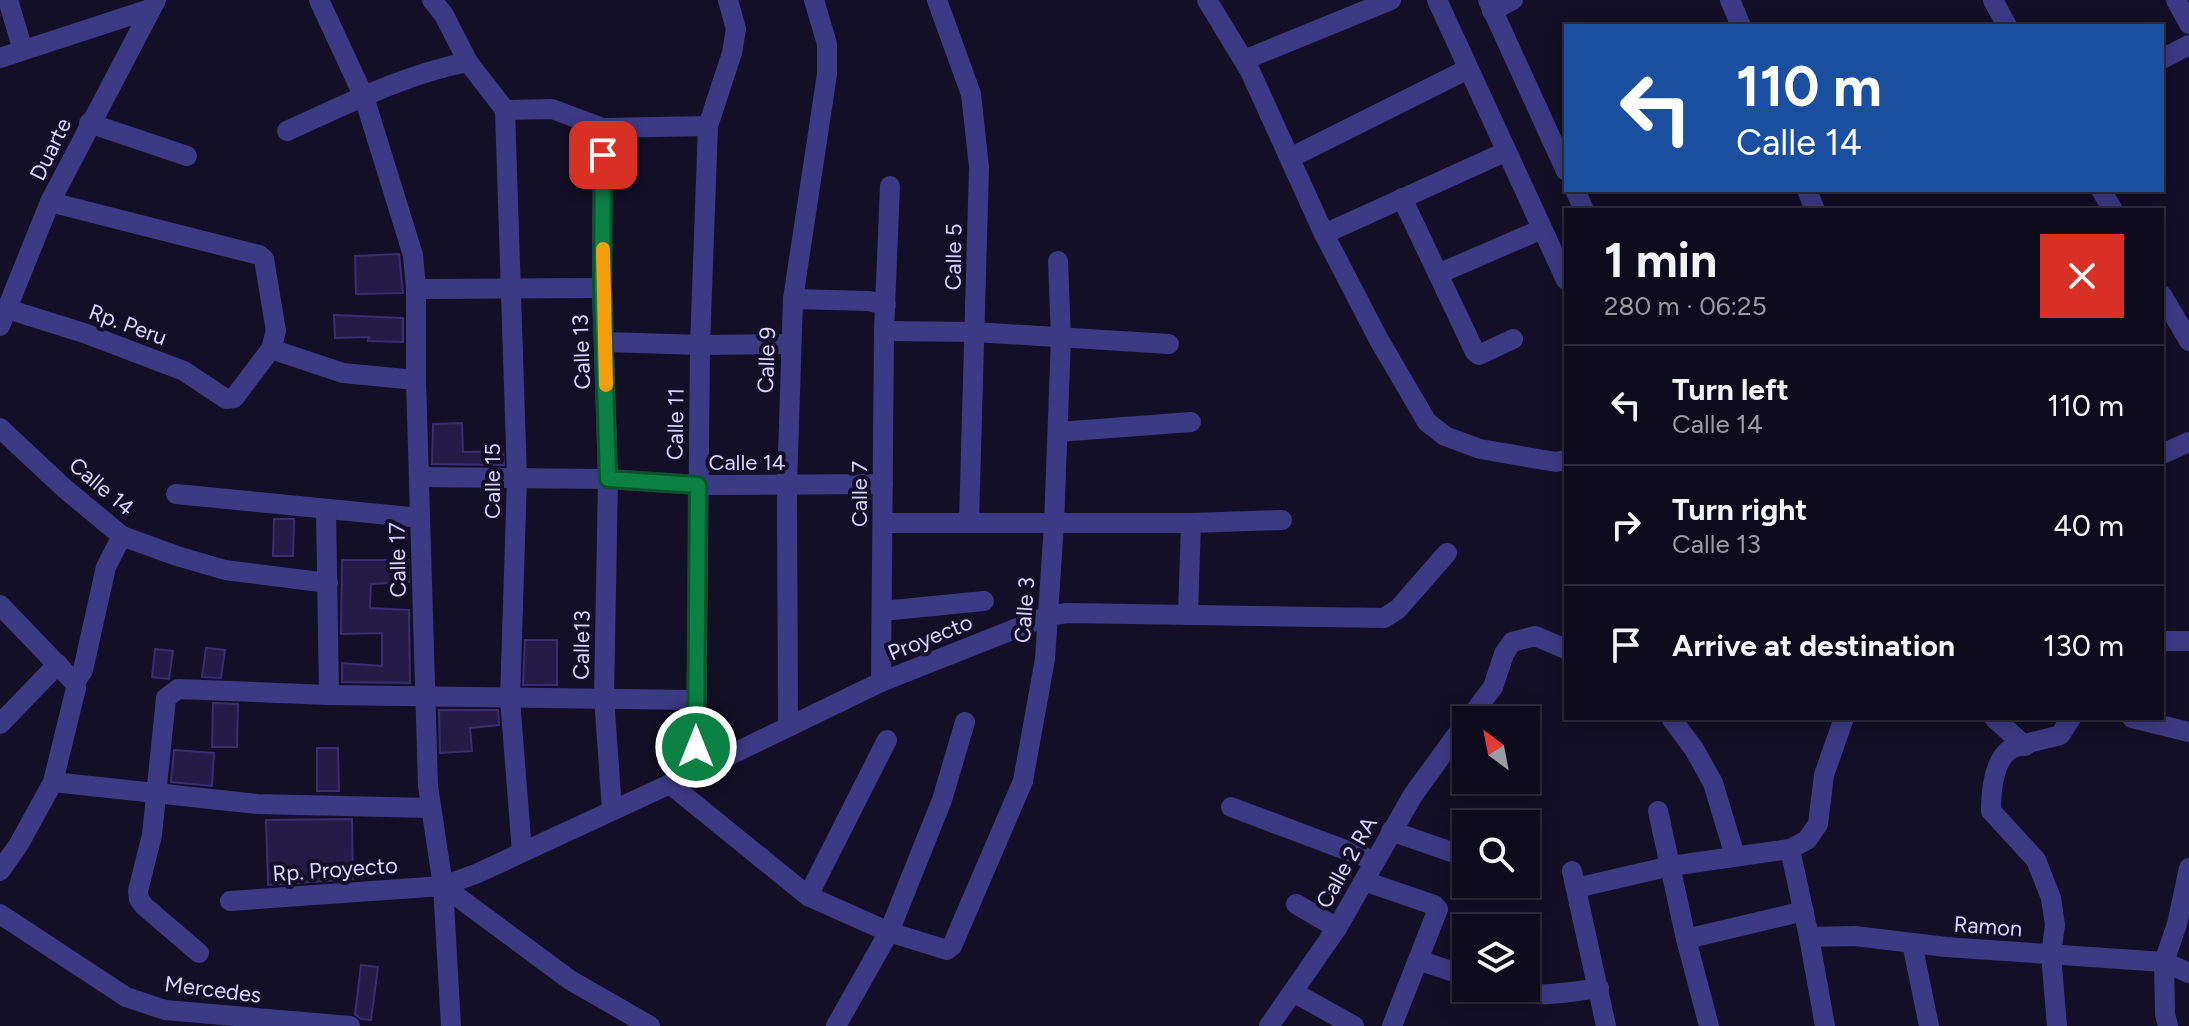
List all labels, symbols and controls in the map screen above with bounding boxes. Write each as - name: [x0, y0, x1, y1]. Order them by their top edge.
- text: 110 m: [1736, 53, 1882, 120]
- icon: left: [1604, 56, 1708, 160]
- street label: Duarte: [24, 113, 77, 185]
- pin: [569, 121, 637, 189]
- text: Calle 14: [1736, 121, 1862, 164]
- icon: arrive: [581, 133, 625, 177]
- street label: Calle 5: [939, 223, 968, 291]
- text: 1 min: [1604, 231, 1717, 289]
- button: close: [2040, 234, 2124, 318]
- text: 280 m · 06:25: [1604, 290, 1767, 322]
- street label: Rp. Peru: [85, 298, 171, 351]
- street label: Calle 13: [567, 314, 596, 390]
- street label: Calle 9: [752, 326, 781, 394]
- text: Turn left: [1672, 371, 1789, 408]
- icon: left: [1604, 383, 1648, 427]
- text: 110 m: [2047, 387, 2124, 424]
- street label: Calle 11: [661, 388, 690, 460]
- text: Calle 14: [1672, 408, 1763, 440]
- street label: Calle 15: [479, 443, 506, 519]
- street label: Calle 14: [709, 449, 785, 476]
- street label: Calle 14: [64, 451, 140, 521]
- street label: Calle 7: [846, 461, 873, 527]
- text: Turn right: [1672, 491, 1807, 528]
- icon: right: [1604, 503, 1648, 547]
- text: 40 m: [2053, 507, 2124, 544]
- street label: Calle 17: [383, 522, 412, 598]
- text: Calle 13: [1672, 528, 1761, 560]
- street label: Calle 3: [1009, 576, 1040, 644]
- street label: Proyecto: [884, 608, 976, 667]
- street label: Calle13: [567, 610, 596, 680]
- icon: arrive: [1604, 623, 1648, 667]
- text: Arrive at destination: [1672, 627, 1955, 664]
- text: 130 m: [2043, 627, 2124, 664]
- position arrow: [654, 705, 738, 789]
- north arrow: [1452, 706, 1540, 794]
- map controls: [1452, 706, 1540, 1002]
- button: search: [1452, 810, 1540, 898]
- street label: Calle 2 RA: [1310, 812, 1383, 913]
- street label: Rp. Proyecto: [271, 852, 399, 887]
- street label: Ramon: [1953, 911, 2023, 942]
- button: layers: [1452, 914, 1540, 1002]
- street label: Mercedes: [163, 970, 263, 1009]

